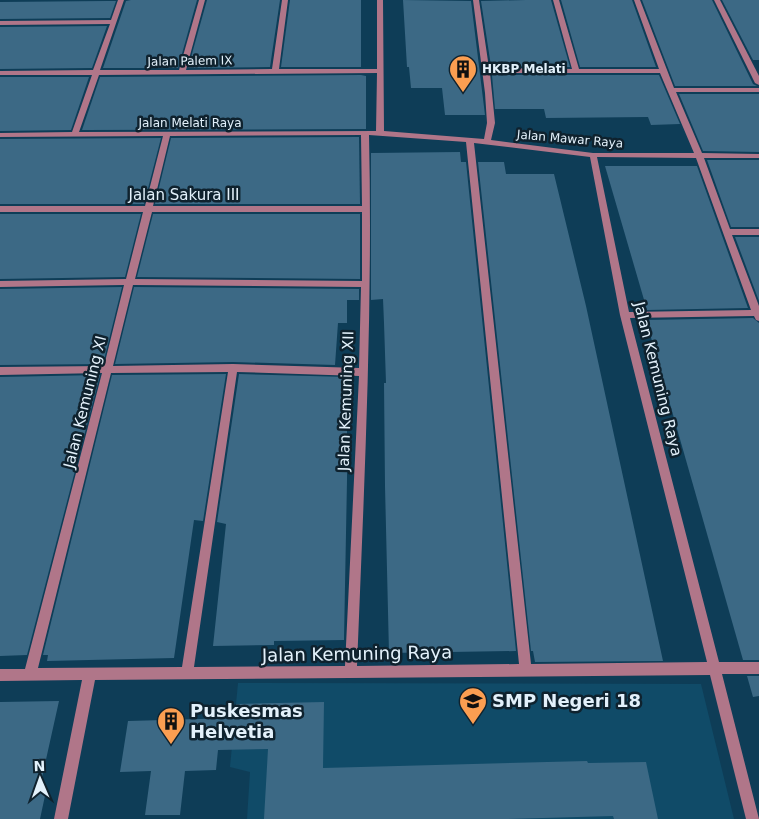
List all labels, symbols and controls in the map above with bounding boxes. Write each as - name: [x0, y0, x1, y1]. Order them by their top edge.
- street label: Jalan Palem IX: [146, 53, 233, 69]
- building icon: HKBP Melati: [448, 54, 478, 93]
- place label: HKBP Melati: [482, 62, 566, 76]
- street label: Jalan Melati Raya: [137, 116, 242, 130]
- street label: Jalan Mawar Raya: [515, 127, 624, 151]
- street label: Jalan Sakura III: [127, 186, 240, 204]
- street label: Jalan Kemuning Raya: [630, 299, 686, 458]
- street label: Jalan Kemuning XII: [335, 331, 357, 472]
- street label: Jalan Kemuning XI: [60, 334, 110, 471]
- street label: Jalan Kemuning Raya: [261, 641, 452, 666]
- school or university icon: SMP Negeri 18: [458, 686, 488, 725]
- place label: SMP Negeri 18: [492, 690, 641, 711]
- place label: Puskesmas Helvetia: [190, 700, 303, 742]
- building icon: Puskesmas Helvetia: [156, 706, 186, 745]
- north arrow: [15, 754, 65, 804]
- text: N: [33, 758, 46, 774]

